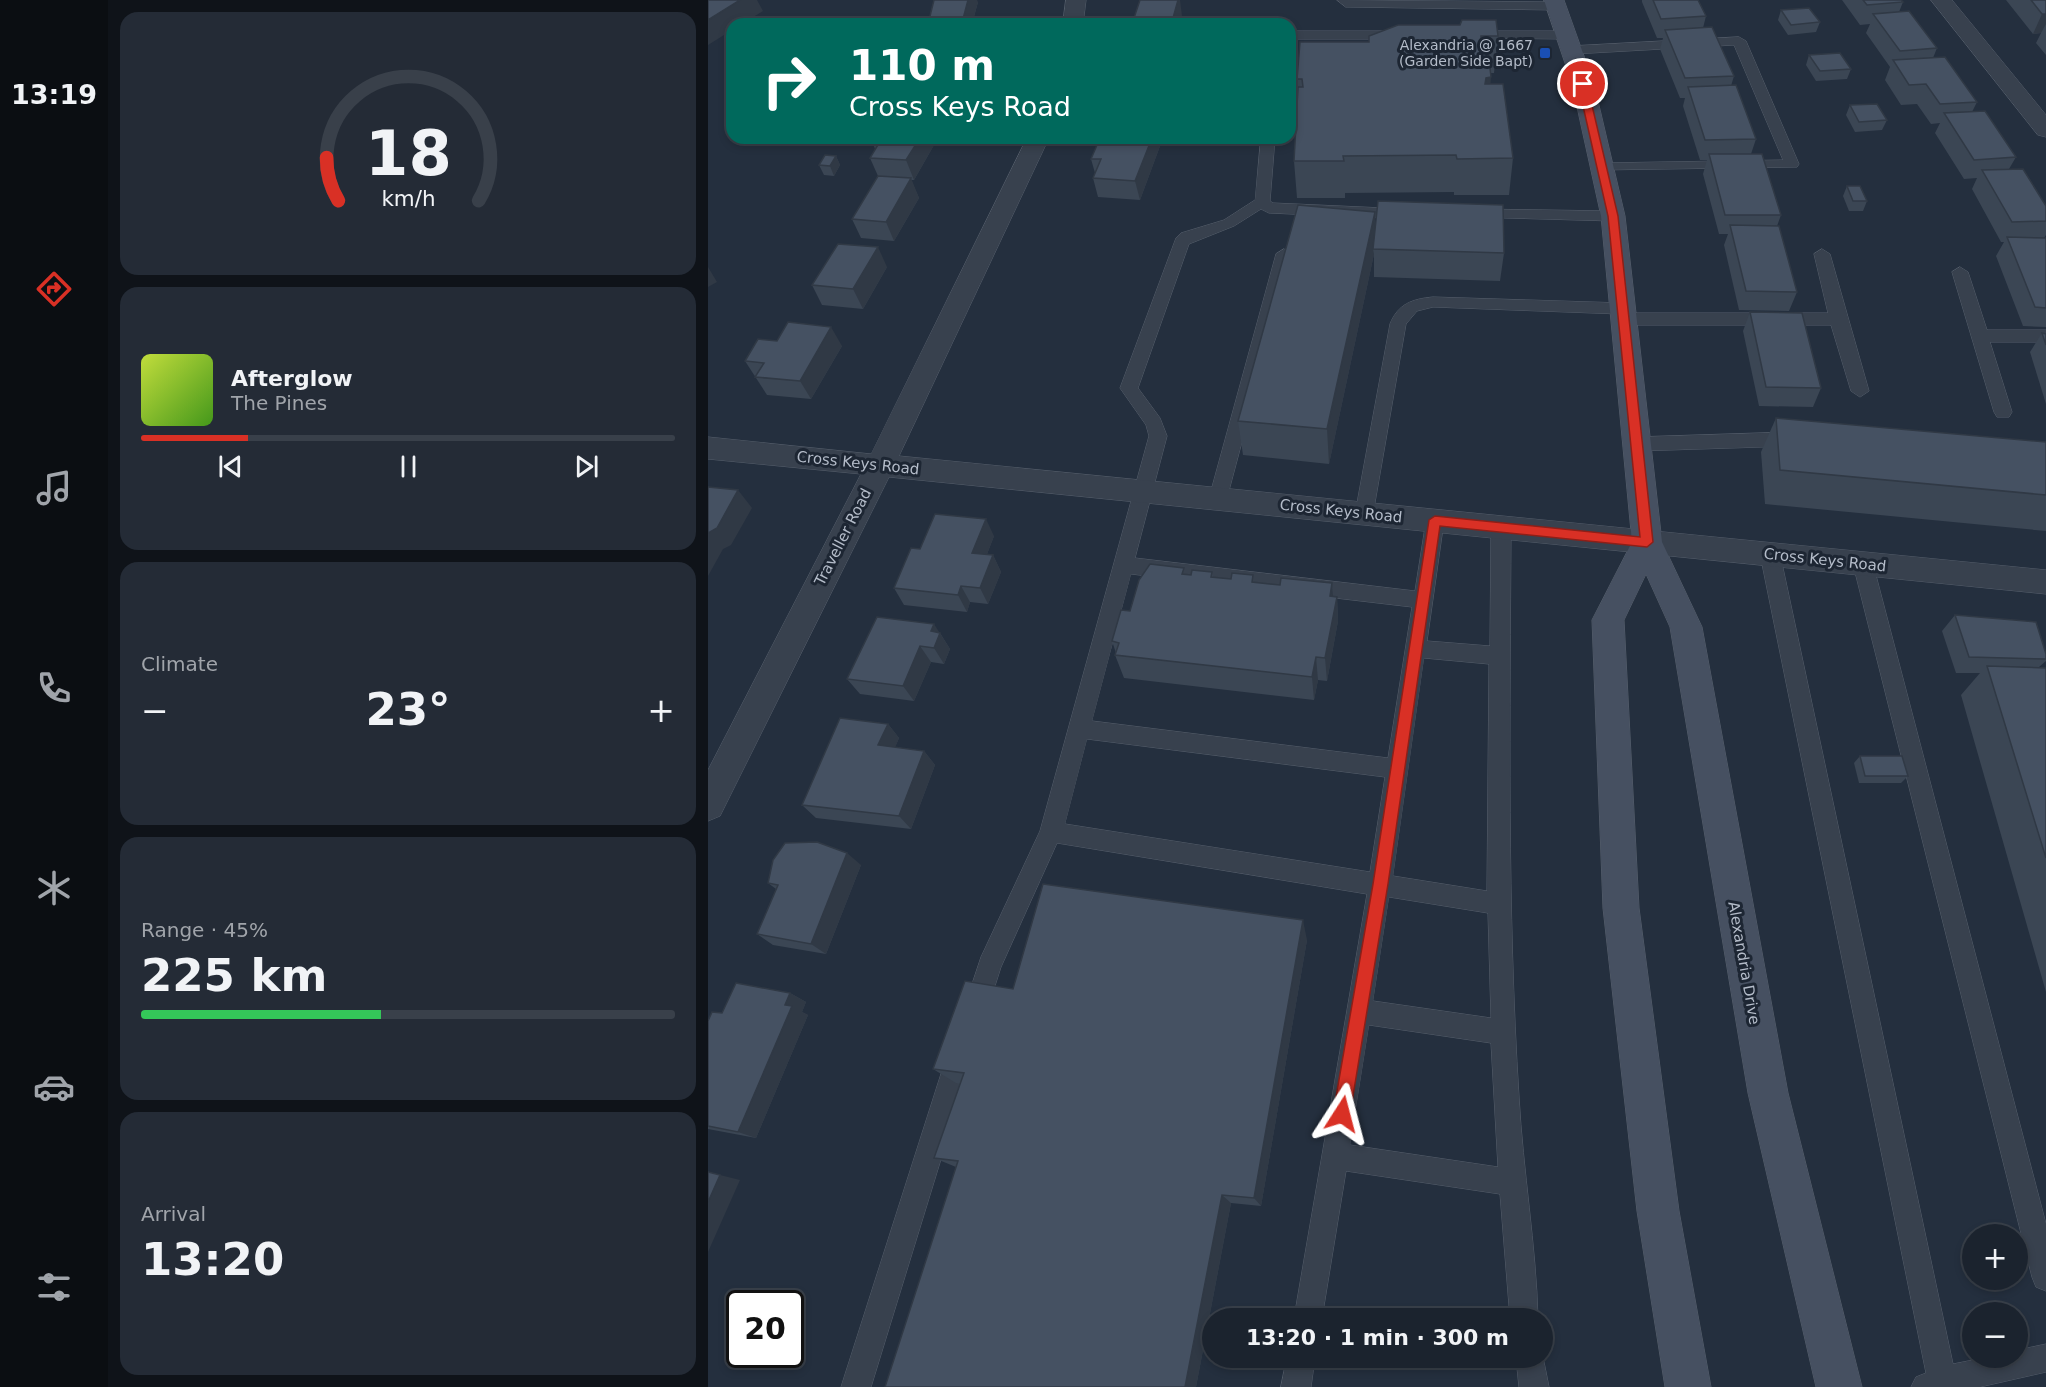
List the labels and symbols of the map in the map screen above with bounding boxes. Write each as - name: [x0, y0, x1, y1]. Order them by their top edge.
- place label: Alexandria @ 1667 (Garden Side Bapt): [1399, 37, 1533, 69]
- marker: Alexandria @ 1667 (Garden Side Bapt): [1538, 46, 1552, 60]
- pin: [1557, 58, 1608, 109]
- street label: Cross Keys Road: [796, 448, 920, 478]
- street label: Traveller Road: [810, 485, 875, 589]
- street label: Cross Keys Road: [1279, 496, 1403, 526]
- street label: Cross Keys Road: [1763, 545, 1887, 575]
- street label: Alexandria Drive: [1724, 900, 1764, 1026]
- position arrow: [1310, 1082, 1374, 1146]
- speed limit sign: 20: [726, 1290, 804, 1368]

